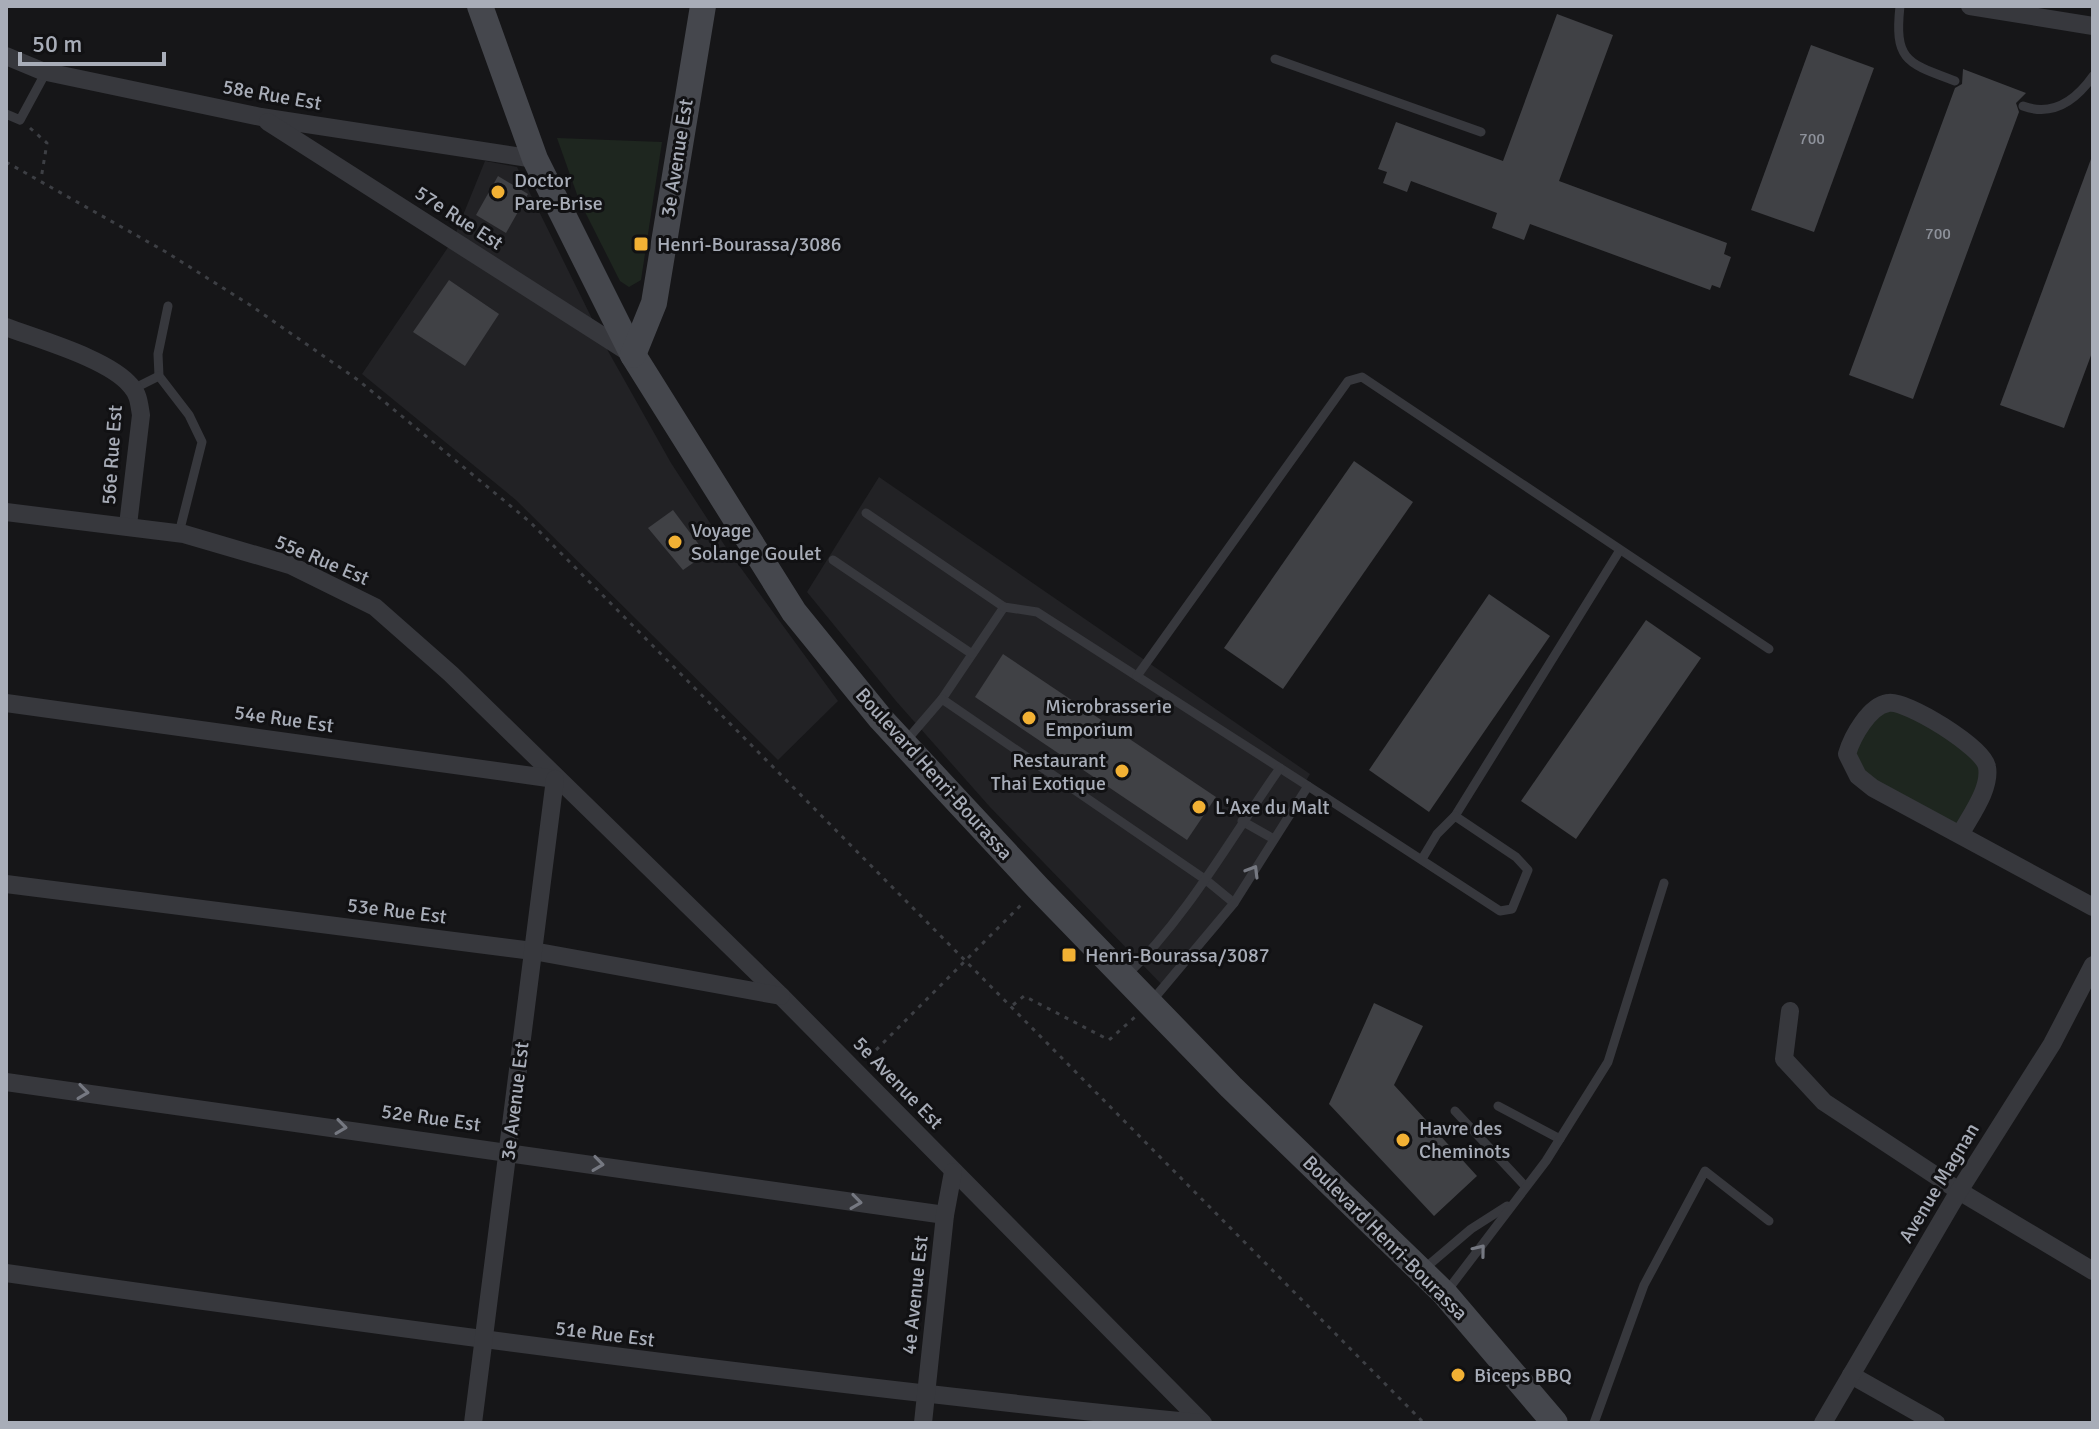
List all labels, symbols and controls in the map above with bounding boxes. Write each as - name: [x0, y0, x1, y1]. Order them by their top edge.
- scale bar: [20, 16, 164, 66]
- text: 50 m: [32, 29, 82, 59]
- street label: 58e Rue Est: [221, 74, 323, 116]
- street label: 3e Avenue Est: [655, 97, 699, 219]
- house number: 700: [1799, 129, 1825, 149]
- place label: Doctor Pare-Brise: [514, 168, 603, 216]
- street label: 57e Rue Est: [410, 180, 508, 256]
- marker: Doctor Pare-Brise: [489, 183, 507, 201]
- house number: 700: [1925, 224, 1951, 244]
- place label: Henri-Bourassa/3086: [657, 232, 842, 257]
- marker: Henri-Bourassa/3086: [632, 235, 650, 253]
- street label: 56e Rue Est: [96, 404, 128, 506]
- place label: Voyage Solange Goulet: [691, 518, 821, 566]
- street label: 55e Rue Est: [271, 529, 373, 591]
- marker: Voyage Solange Goulet: [666, 533, 684, 551]
- street label: Boulevard Henri-Bourassa: [850, 683, 1018, 865]
- place label: Microbrasserie Emporium: [1045, 694, 1172, 742]
- street label: 54e Rue Est: [233, 700, 335, 738]
- marker: Microbrasserie Emporium: [1020, 709, 1038, 727]
- place label: Restaurant Thai Exotique: [991, 748, 1106, 796]
- marker: Restaurant Thai Exotique: [1113, 762, 1131, 780]
- place label: L'Axe du Malt: [1215, 795, 1330, 820]
- marker: L'Axe du Malt: [1190, 798, 1208, 816]
- one-way arrow: [1243, 865, 1259, 880]
- street label: 53e Rue Est: [346, 893, 448, 929]
- place label: Henri-Bourassa/3087: [1085, 943, 1270, 968]
- marker: Henri-Bourassa/3087: [1060, 946, 1078, 964]
- street label: 5e Avenue Est: [848, 1031, 948, 1135]
- street label: 3e Avenue Est: [495, 1040, 535, 1162]
- one-way arrow: [76, 1083, 90, 1100]
- street label: 52e Rue Est: [380, 1099, 482, 1137]
- place label: Havre des Cheminots: [1419, 1116, 1510, 1164]
- street label: Avenue Magnan: [1893, 1118, 1985, 1248]
- one-way arrow: [335, 1119, 348, 1136]
- marker: Havre des Cheminots: [1394, 1131, 1412, 1149]
- street label: Boulevard Henri-Bourassa: [1297, 1150, 1473, 1326]
- one-way arrow: [592, 1155, 605, 1172]
- one-way arrow: [849, 1192, 862, 1209]
- street label: 4e Avenue Est: [896, 1234, 934, 1356]
- one-way arrow: [1470, 1244, 1484, 1259]
- street label: 51e Rue Est: [554, 1316, 656, 1352]
- place label: Biceps BBQ: [1474, 1363, 1572, 1388]
- marker: Biceps BBQ: [1449, 1366, 1467, 1384]

